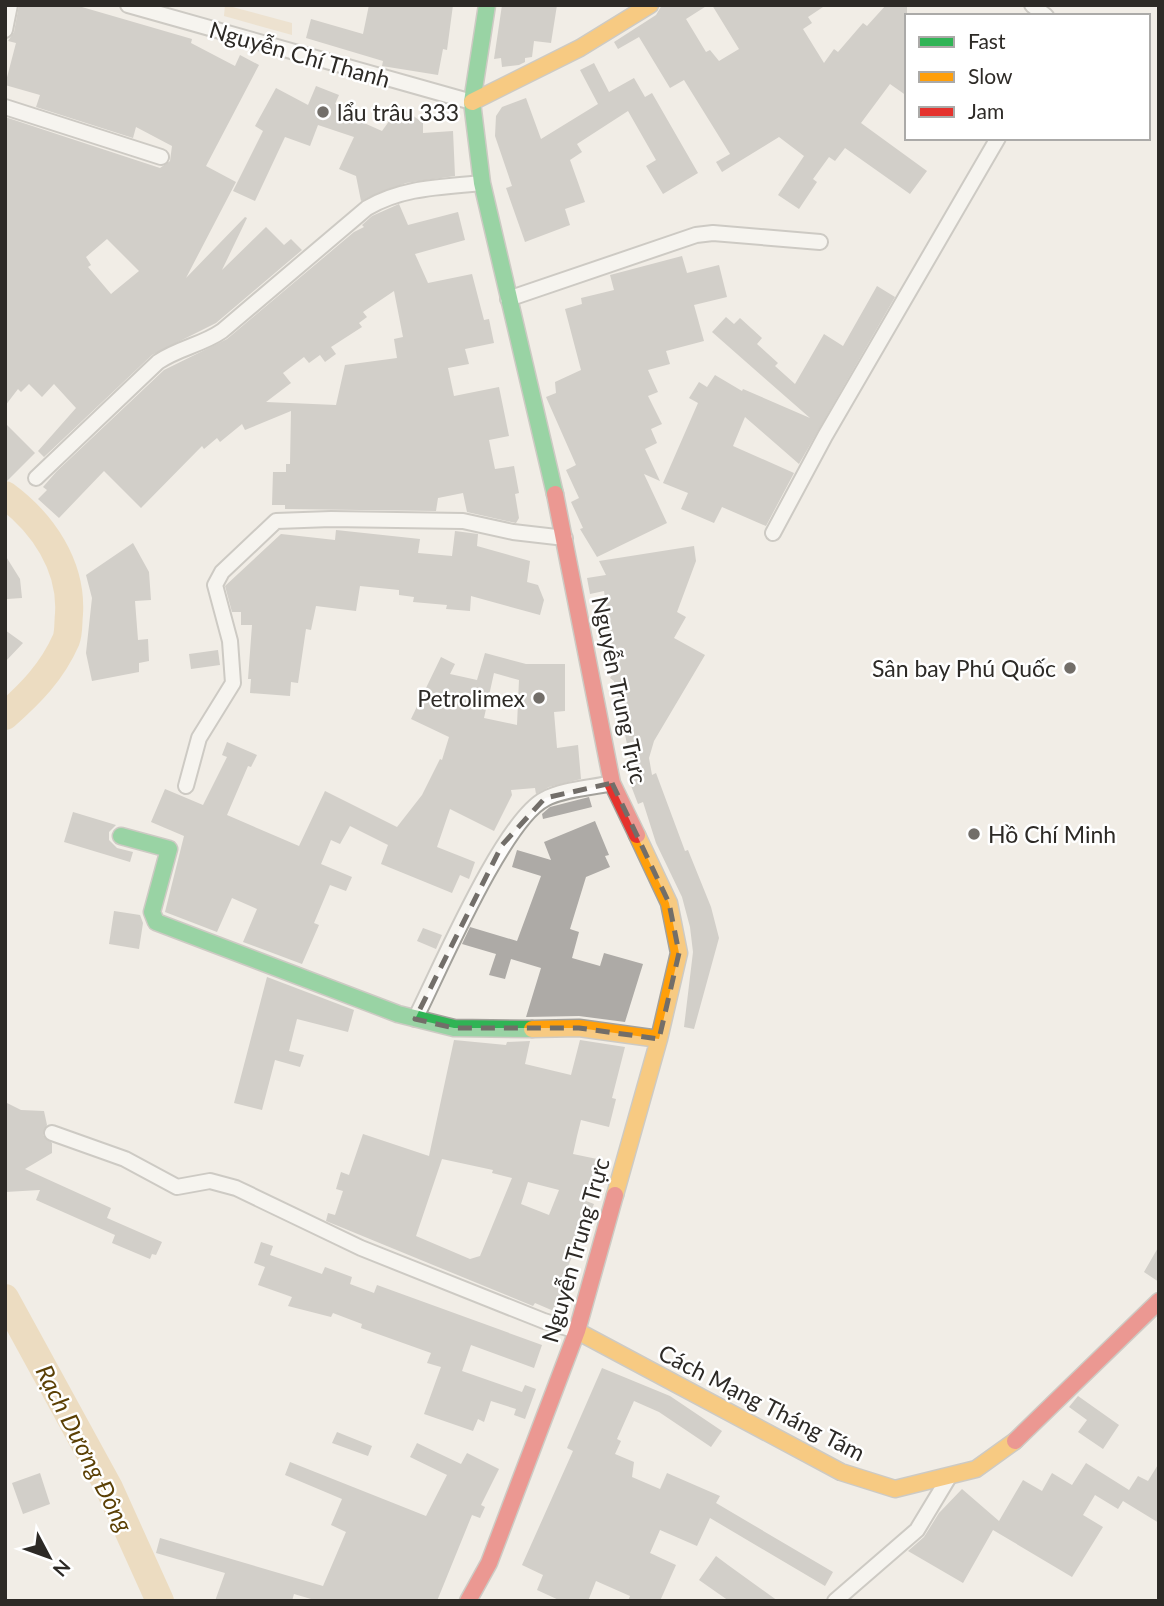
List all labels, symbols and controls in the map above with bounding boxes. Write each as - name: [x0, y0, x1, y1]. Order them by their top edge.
- legend: [905, 14, 1150, 140]
- street label: Nguyễn Chí Thanh: [206, 15, 394, 93]
- text: Fast: [968, 28, 1006, 53]
- text: Slow: [968, 63, 1013, 88]
- place label: lẩu trâu 333: [337, 98, 459, 126]
- text: Jam: [968, 98, 1004, 123]
- marker: lẩu trâu 333: [315, 104, 331, 120]
- street label: Nguyễn Trung Trực: [586, 594, 654, 786]
- place label: Sân bay Phú Quốc: [872, 654, 1056, 682]
- marker: Sân bay Phú Quốc: [1062, 660, 1078, 676]
- place label: Petrolimex: [417, 684, 526, 712]
- marker: Petrolimex: [531, 690, 547, 706]
- place label: Hồ Chí Minh: [988, 820, 1116, 848]
- marker: Hồ Chí Minh: [966, 826, 982, 842]
- street label: Nguyễn Trung Trực: [535, 1154, 615, 1346]
- street label: Cách Mạng Tháng Tám: [654, 1338, 870, 1466]
- water label: Rạch Dương Đông: [30, 1360, 140, 1537]
- north arrow: [14, 1522, 84, 1592]
- text: N: [49, 1555, 76, 1582]

